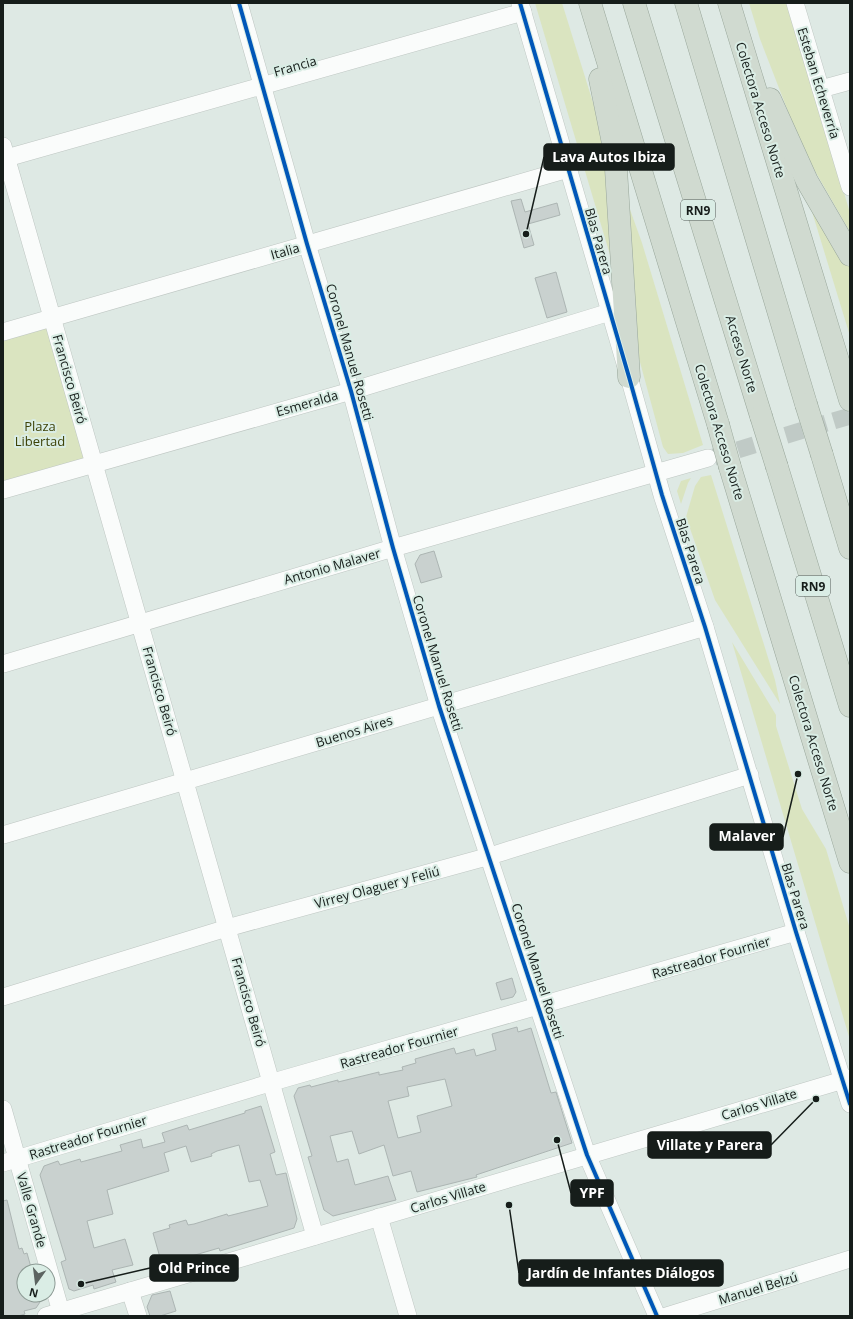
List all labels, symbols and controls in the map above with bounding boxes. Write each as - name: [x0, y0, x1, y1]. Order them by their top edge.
- street label: Esteban Echeverría: [794, 25, 844, 141]
- street label: Colectora Acceso Norte: [732, 40, 790, 180]
- street label: Francia: [271, 51, 319, 81]
- callout: Lava Autos Ibiza: [544, 144, 674, 170]
- text: Lava Autos Ibiza: [552, 147, 666, 166]
- road number: RN9: [681, 200, 715, 220]
- street label: Blas Parera: [581, 206, 617, 276]
- street label: Italia: [268, 238, 302, 264]
- street label: Coronel Manuel Rosetti: [322, 281, 378, 423]
- street label: Acceso Norte: [722, 313, 762, 395]
- street label: Francisco Beiró: [49, 332, 91, 426]
- street label: Colectora Acceso Norte: [691, 362, 749, 502]
- street label: Esmeralda: [274, 386, 340, 420]
- park label: Plaza Libertad: [15, 417, 65, 450]
- street label: Blas Parera: [672, 516, 710, 586]
- street label: Antonio Malaver: [282, 543, 383, 588]
- road number: RN9: [796, 576, 830, 596]
- street label: Coronel Manuel Rosetti: [409, 593, 467, 733]
- street label: Francisco Beiró: [139, 644, 181, 738]
- street label: Colectora Acceso Norte: [785, 673, 843, 813]
- street label: Buenos Aires: [313, 711, 395, 751]
- callout: Malaver: [710, 824, 783, 850]
- text: Malaver: [719, 826, 776, 845]
- street label: Blas Parera: [777, 861, 815, 931]
- street label: Virrey Olaguer y Feliú: [312, 862, 442, 912]
- street label: Coronel Manuel Rosetti: [508, 901, 568, 1041]
- street label: Rastreador Fournier: [650, 931, 773, 982]
- street label: Francisco Beiró: [228, 955, 270, 1049]
- street label: Rastreador Fournier: [338, 1021, 461, 1072]
- street label: Carlos Villate: [719, 1084, 799, 1124]
- street label: Rastreador Fournier: [27, 1110, 150, 1163]
- callout: Villate y Parera: [648, 1132, 771, 1158]
- text: Villate y Parera: [657, 1135, 763, 1154]
- street label: Valle Grande: [13, 1170, 51, 1250]
- street label: Carlos Villate: [408, 1177, 488, 1217]
- callout: YPF: [571, 1180, 613, 1206]
- text: YPF: [579, 1183, 605, 1202]
- callout: Old Prince: [150, 1255, 238, 1281]
- text: Old Prince: [158, 1258, 230, 1277]
- callout: Jardín de Infantes Diálogos: [519, 1260, 723, 1286]
- north arrow: [16, 1263, 56, 1303]
- text: Jardín de Infantes Diálogos: [525, 1263, 715, 1282]
- street label: Manuel Belzú: [716, 1267, 800, 1309]
- text: N: [27, 1285, 40, 1302]

